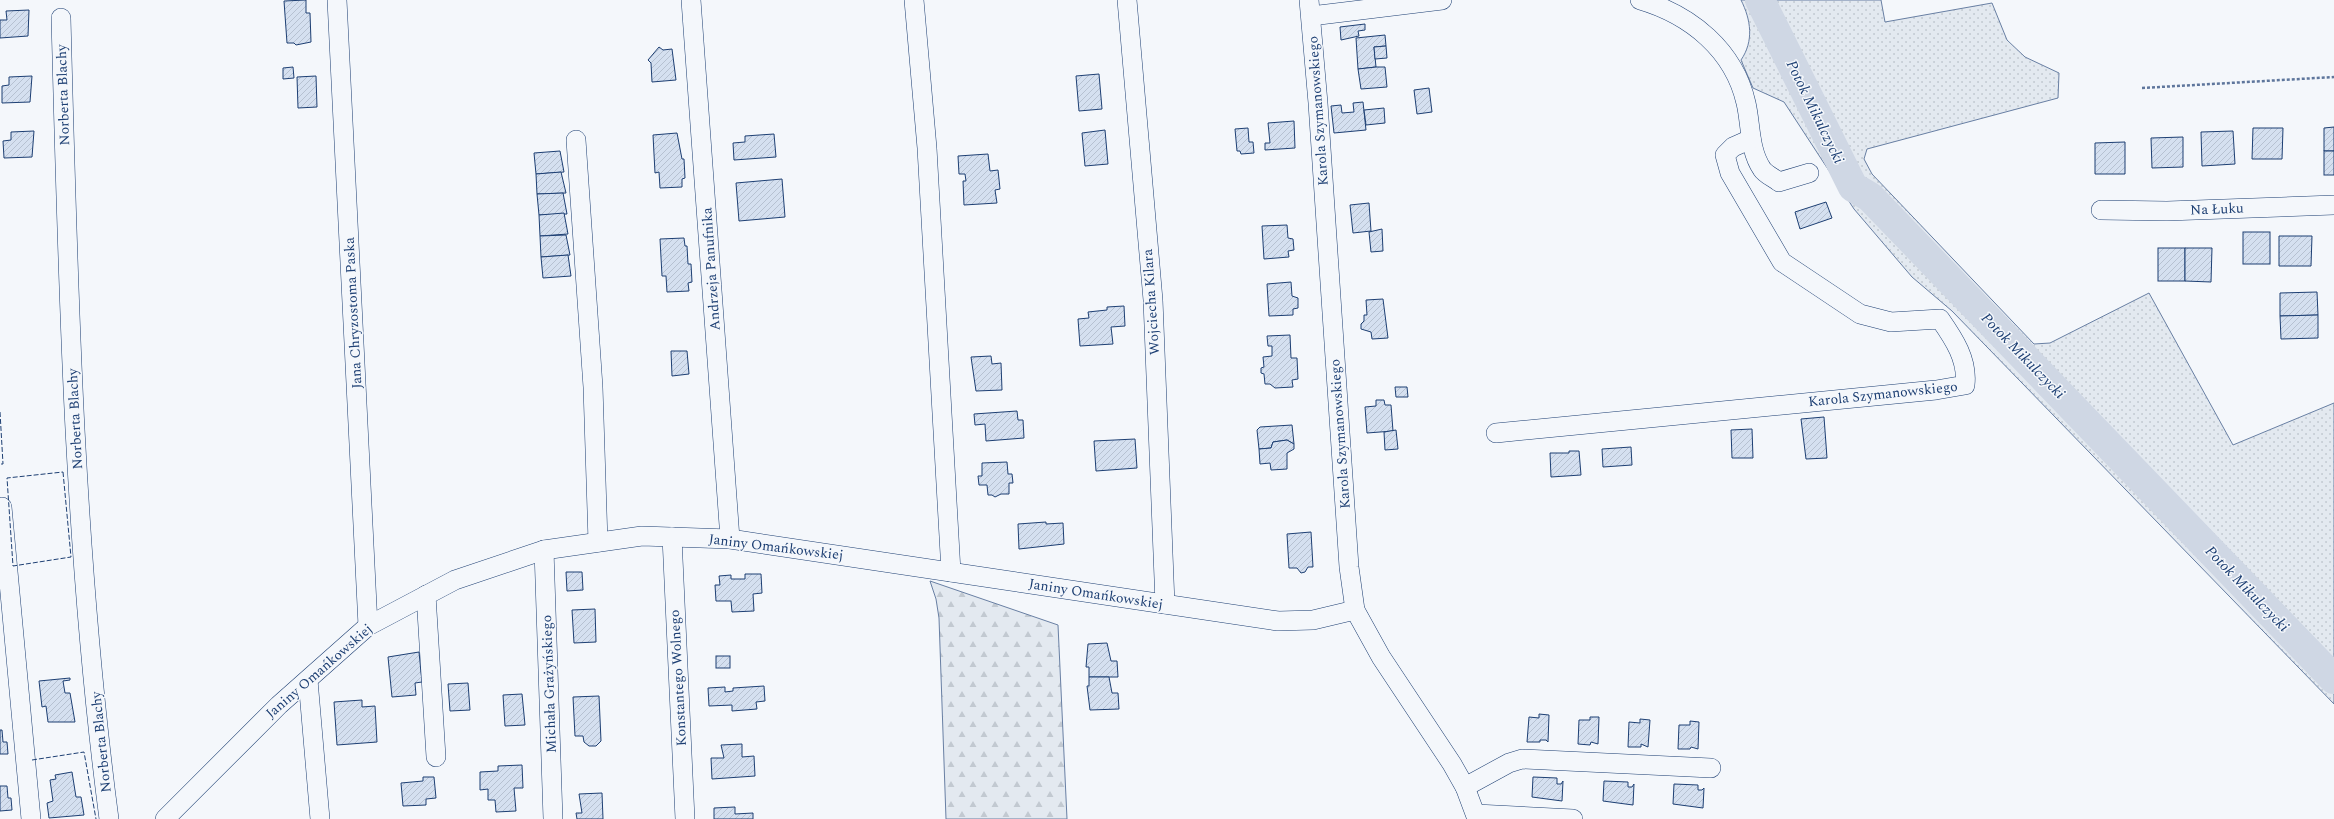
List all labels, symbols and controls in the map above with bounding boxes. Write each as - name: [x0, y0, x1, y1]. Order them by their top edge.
- street label: Karola Szymanowskiego: [1302, 35, 1334, 187]
- street label: Norberta Blachy: [51, 43, 75, 146]
- water label: Potok Mikulczycki: [1780, 56, 1850, 168]
- street label: Na Łuku: [2190, 198, 2244, 220]
- street label: Andrzeja Panufnika: [696, 207, 726, 331]
- street label: Jana Chryzostoma Paska: [339, 237, 367, 389]
- street label: Wojciecha Kilara: [1137, 248, 1165, 356]
- water label: Potok Mikulczycki: [1976, 307, 2070, 405]
- street label: Karola Szymanowskiego: [1324, 358, 1356, 510]
- street label: Norberta Blachy: [62, 367, 88, 470]
- street label: Karola Szymanowskiego: [1807, 376, 1959, 412]
- street label: Janiny Omańkowskiej: [707, 528, 845, 566]
- water label: Potok Mikulczycki: [2200, 540, 2294, 638]
- street label: Janiny Omańkowskiej: [1027, 573, 1165, 615]
- street label: Konstantego Wolnego: [664, 609, 692, 747]
- street label: Michała Grażyńskiego: [536, 614, 562, 754]
- street label: Janiny Omańkowskiej: [261, 619, 377, 723]
- street label: Norberta Blachy: [85, 689, 117, 793]

